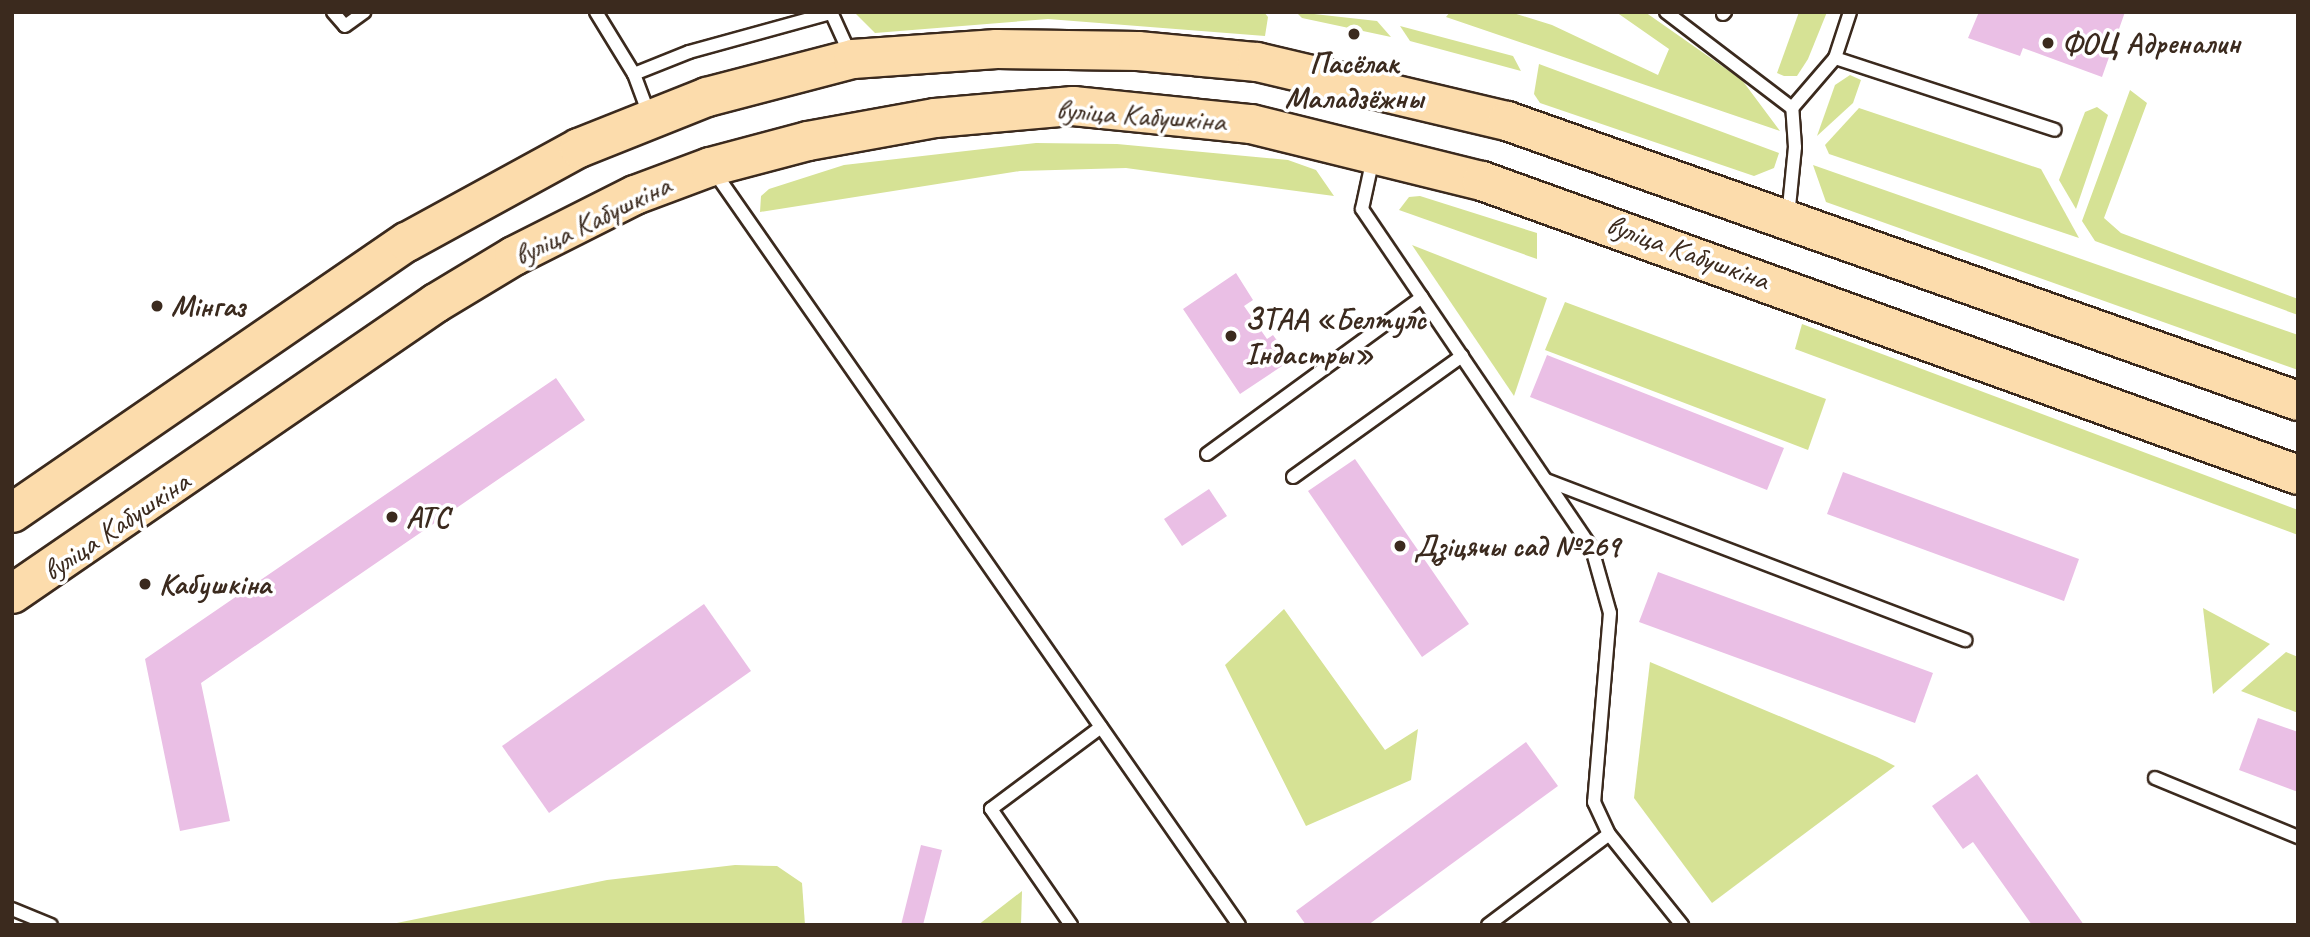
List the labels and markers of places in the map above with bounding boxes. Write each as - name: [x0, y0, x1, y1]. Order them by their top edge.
- place label: ФОЦ Адреналин: [2062, 25, 2238, 61]
- marker: Пасёлак Маладзёжны: [1346, 26, 1362, 42]
- marker: ФОЦ Адреналин: [2040, 35, 2056, 51]
- place label: Пасёлак Маладзёжны: [1285, 45, 1423, 116]
- place label: Мінгаз: [171, 288, 245, 324]
- marker: Мінгаз: [149, 298, 165, 314]
- place label: ЗТАА «Белтулс Iндастры»: [1245, 301, 1426, 372]
- marker: ЗТАА «Белтулс Iндастры»: [1223, 328, 1239, 344]
- place label: АТС: [406, 499, 450, 535]
- marker: АТС: [384, 509, 400, 525]
- place label: Дзіцячы сад №269: [1414, 528, 1620, 564]
- marker: Дзіцячы сад №269: [1392, 538, 1408, 554]
- place label: Кабушкіна: [159, 566, 271, 602]
- marker: Кабушкіна: [137, 576, 153, 592]

